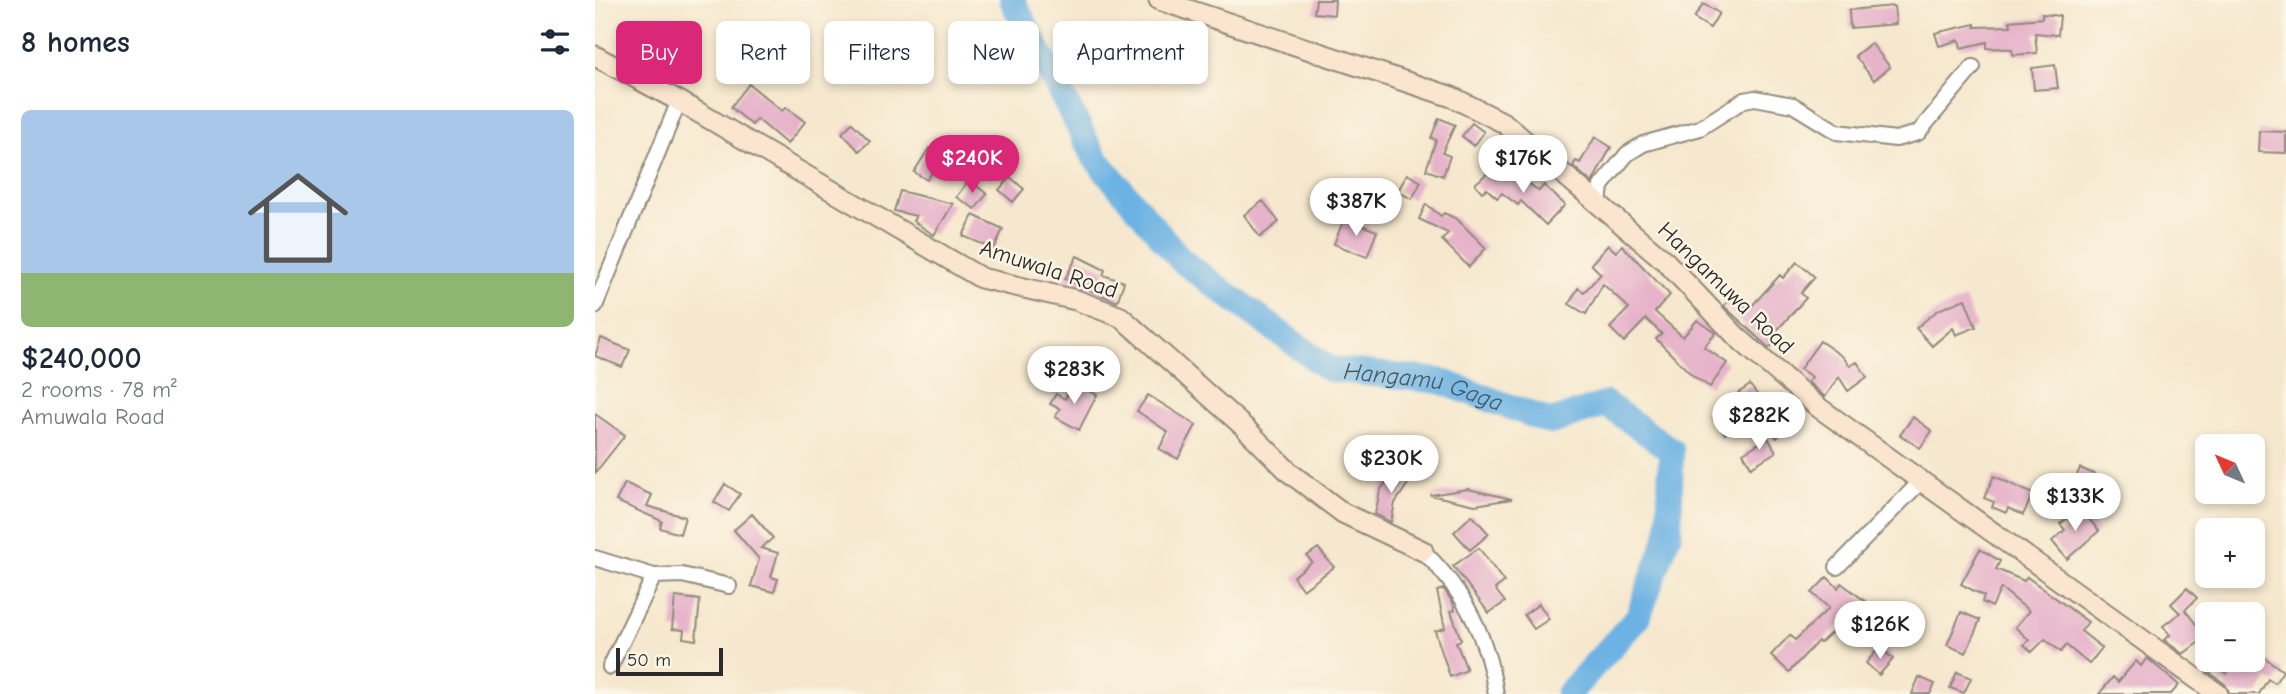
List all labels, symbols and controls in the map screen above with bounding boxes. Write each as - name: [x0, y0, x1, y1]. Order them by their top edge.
- chip: Buy: [616, 21, 702, 84]
- chip: Rent: [716, 21, 810, 84]
- chip: Filters: [824, 21, 934, 84]
- chip: New: [948, 21, 1039, 84]
- chip: Apartment: [1053, 21, 1208, 84]
- icon: filters: [536, 23, 574, 61]
- text: 8 homes: [21, 25, 130, 60]
- pin: $240K: [923, 136, 1021, 195]
- pin: $176K: [1474, 136, 1572, 195]
- text: $240K: [941, 144, 1003, 171]
- text: $176K: [1494, 144, 1552, 171]
- icon: home: [235, 155, 361, 281]
- pin: $387K: [1307, 178, 1405, 238]
- text: $387K: [1326, 187, 1386, 214]
- street label: Hangamuwa Road: [1652, 216, 1800, 360]
- street label: Amuwala Road: [977, 234, 1121, 304]
- text: $240,000: [21, 341, 142, 376]
- pin: $283K: [1025, 346, 1123, 406]
- text: $283K: [1043, 355, 1105, 382]
- water label: Hangamu Gaga: [1342, 357, 1507, 417]
- text: 2 rooms · 78 m²: [21, 376, 177, 403]
- pin: $282K: [1710, 392, 1808, 452]
- text: $282K: [1728, 401, 1790, 428]
- text: Amuwala Road: [21, 403, 165, 430]
- north arrow: [2195, 434, 2265, 504]
- map controls: [2195, 434, 2265, 672]
- pin: $230K: [1342, 435, 1440, 495]
- text: $230K: [1360, 444, 1422, 471]
- pin: $133K: [2026, 474, 2124, 533]
- text: $133K: [2046, 482, 2104, 509]
- button: +: [2195, 518, 2265, 588]
- pin: $126K: [1831, 602, 1929, 661]
- button: −: [2195, 602, 2265, 672]
- text: $126K: [1850, 610, 1910, 637]
- scale bar: [616, 645, 723, 677]
- text: 50 m: [627, 649, 671, 671]

